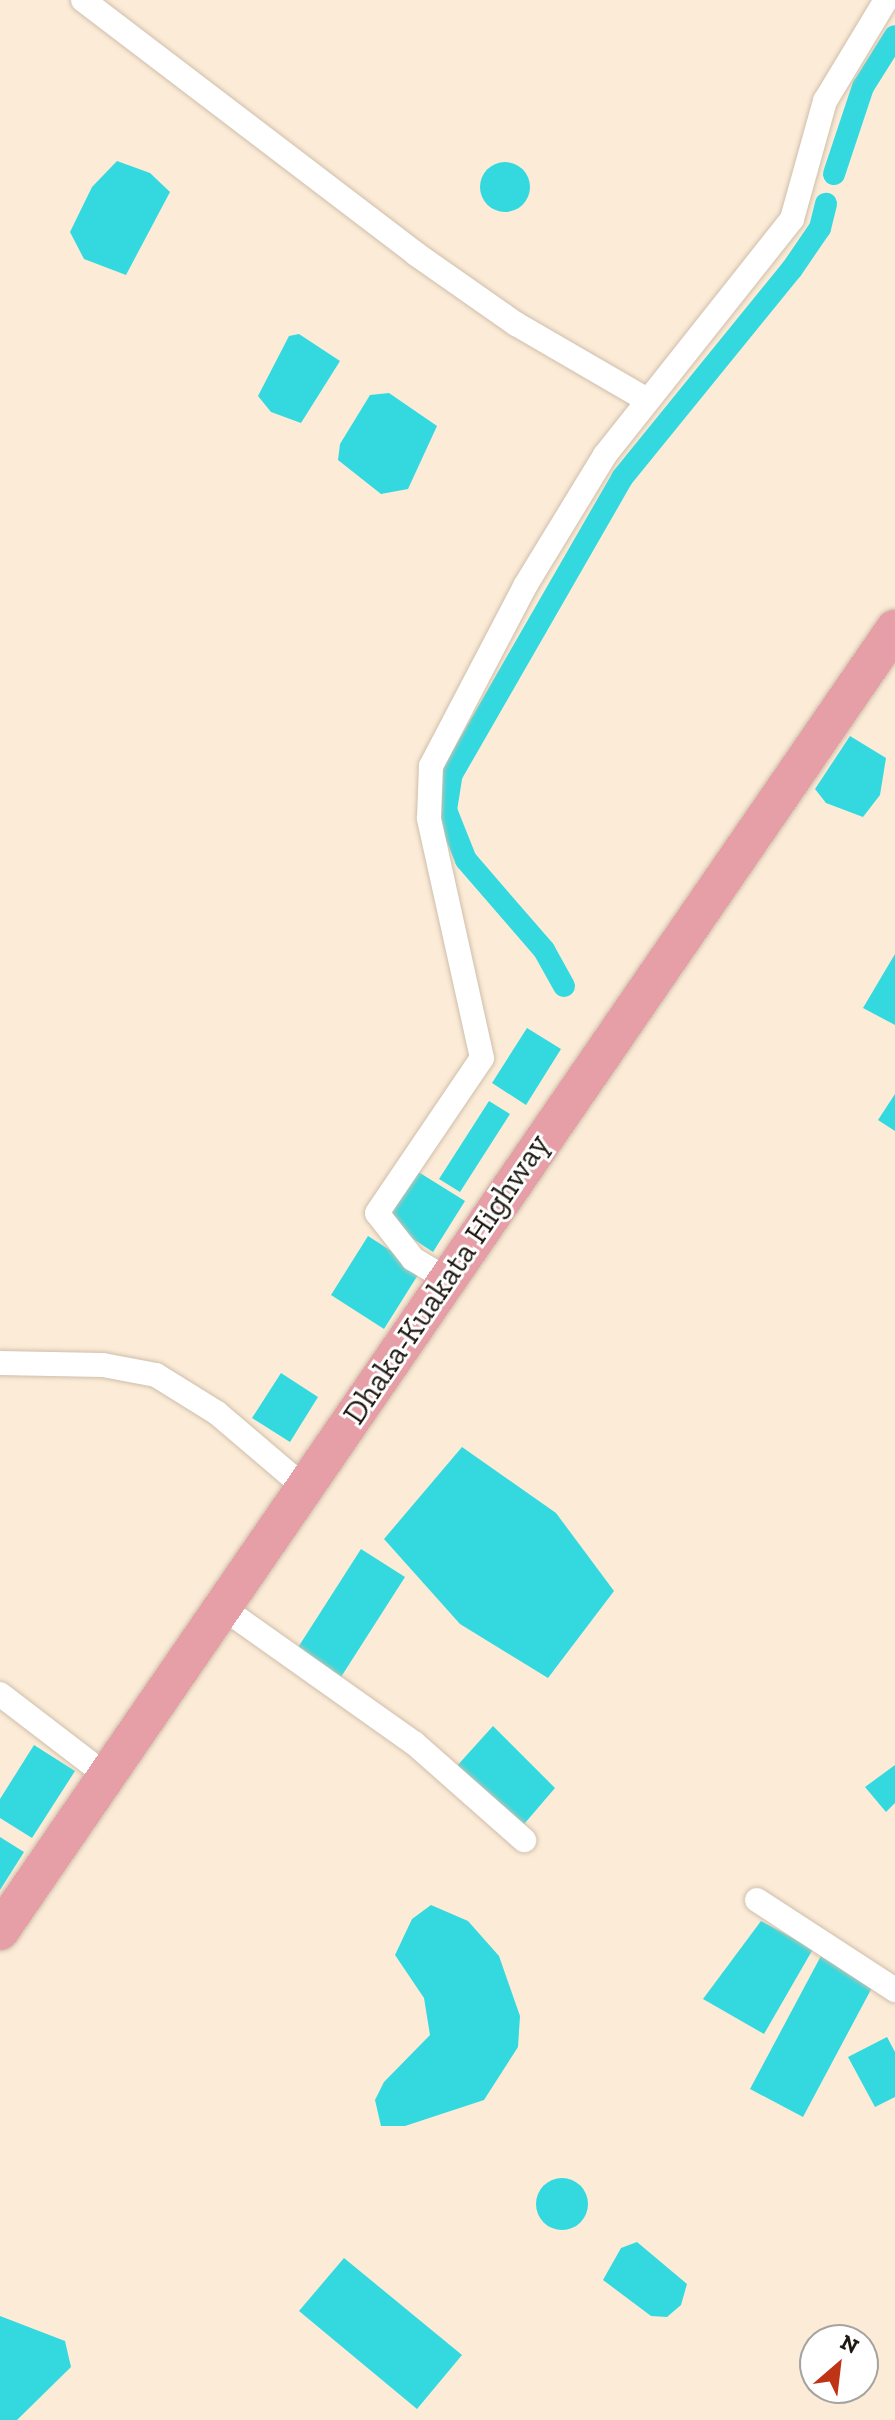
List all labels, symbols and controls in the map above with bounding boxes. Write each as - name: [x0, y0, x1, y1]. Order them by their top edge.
- street label: Dhaka-Kuakata Highway: [335, 1127, 557, 1431]
- north arrow: [799, 2324, 879, 2404]
- text: N: [836, 2328, 863, 2360]

